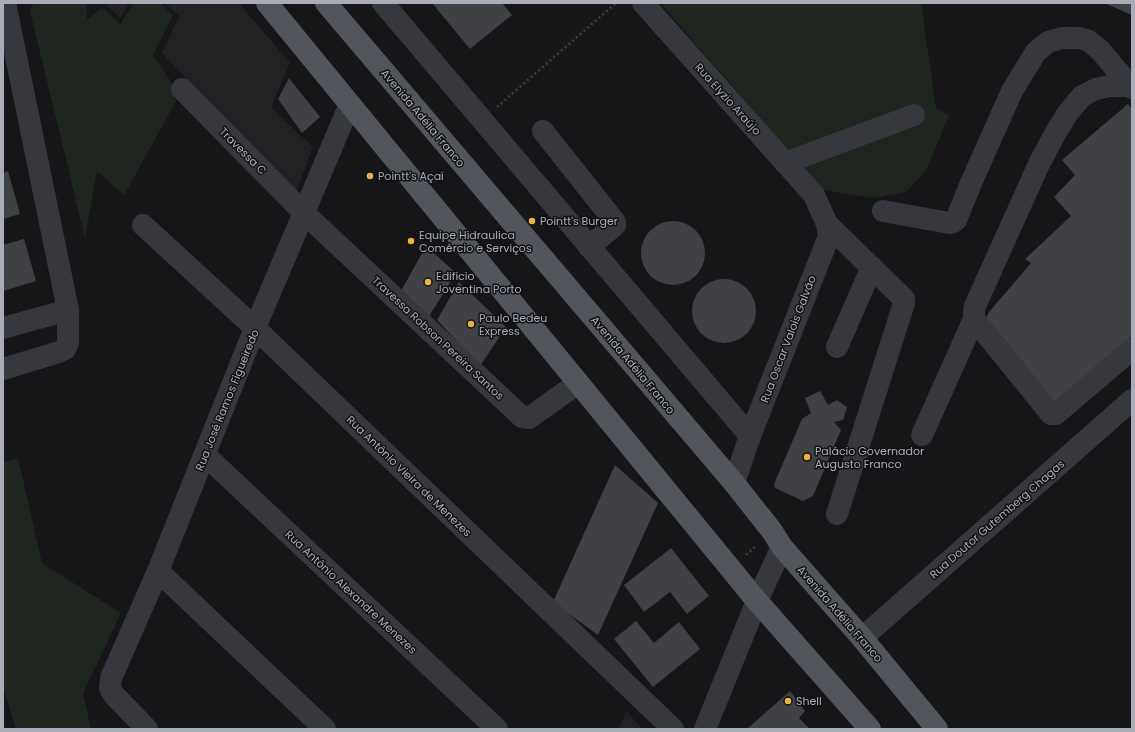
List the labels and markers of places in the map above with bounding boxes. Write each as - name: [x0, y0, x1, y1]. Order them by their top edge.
- place label: Pointt's Açaí: [378, 168, 444, 184]
- marker: Pointt's Açaí: [365, 171, 375, 181]
- place label: Pointt's Burger: [540, 213, 618, 229]
- marker: Pointt's Burger: [527, 216, 537, 226]
- place label: Equipe Hidraulica Comércio e Serviços: [419, 227, 532, 256]
- marker: Equipe Hidraulica Comércio e Serviços: [406, 236, 416, 246]
- place label: Edifício Joventina Porto: [436, 268, 522, 297]
- marker: Edifício Joventina Porto: [423, 277, 433, 287]
- place label: Paulo Bedeu Express: [479, 310, 547, 339]
- marker: Paulo Bedeu Express: [466, 319, 476, 329]
- place label: Palácio Governador Augusto Franco: [815, 443, 924, 472]
- marker: Palácio Governador Augusto Franco: [802, 452, 812, 462]
- place label: Shell: [796, 693, 822, 709]
- marker: Shell: [783, 696, 793, 706]

